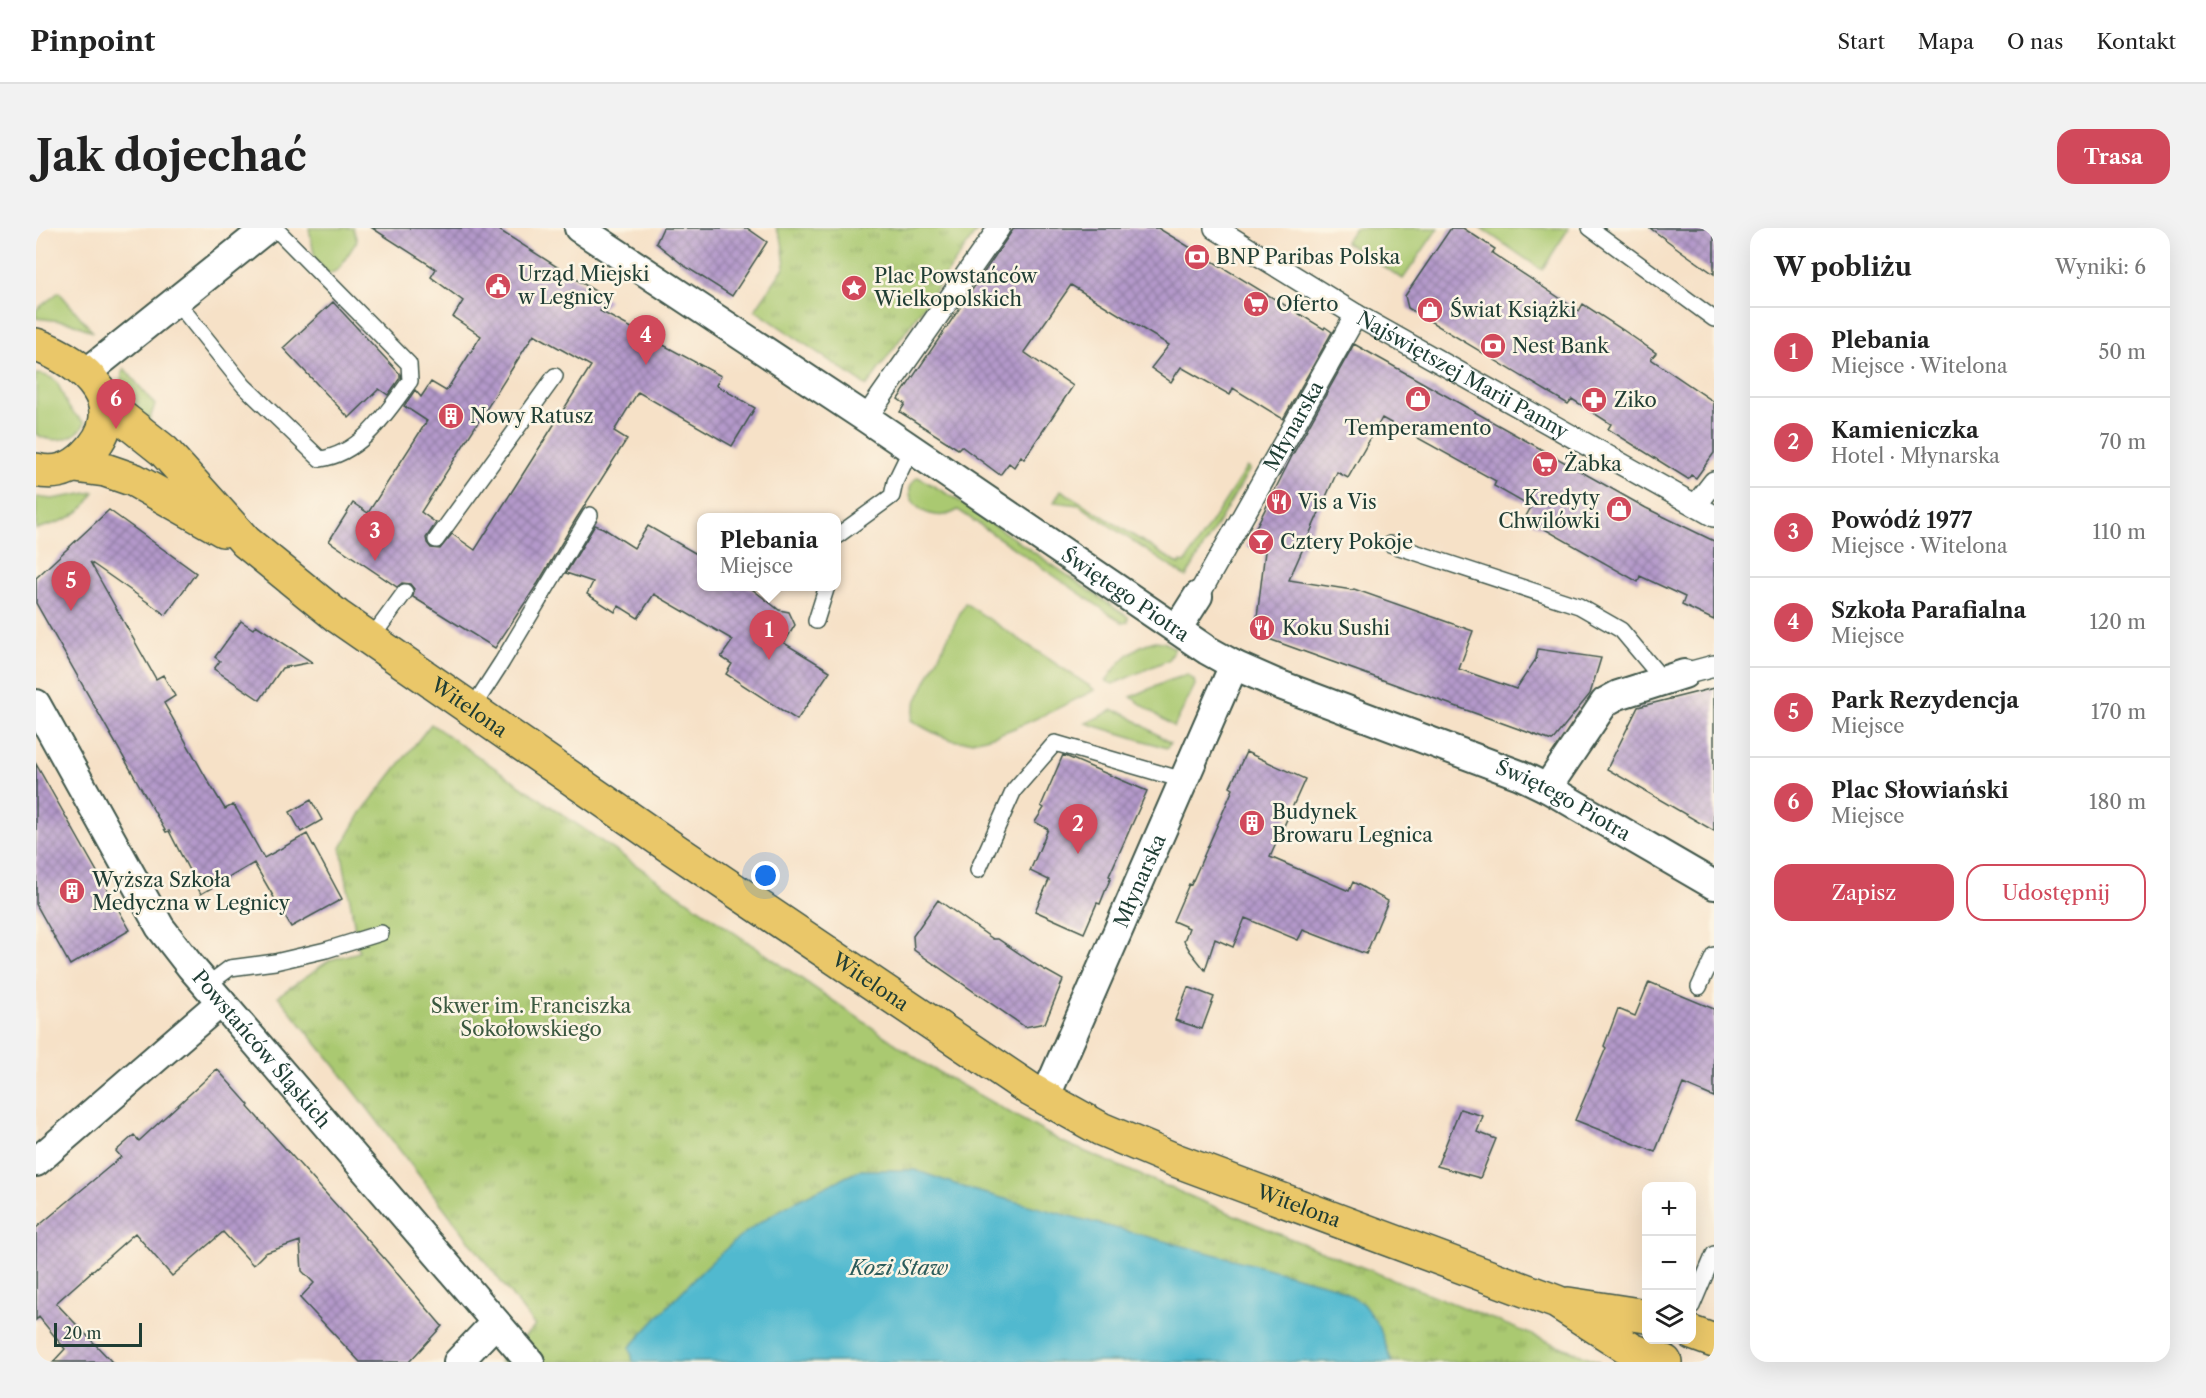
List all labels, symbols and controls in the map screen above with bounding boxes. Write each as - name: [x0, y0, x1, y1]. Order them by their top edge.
- text: Pinpoint: [30, 24, 155, 58]
- text: Start: [1837, 29, 1885, 54]
- text: Mapa: [1918, 29, 1974, 54]
- text: O nas: [2007, 29, 2063, 54]
- text: Kontakt: [2096, 29, 2176, 54]
- button: Trasa: [2057, 129, 2170, 184]
- text: Jak dojechać: [36, 130, 307, 182]
- bank icon: BNP Paribas Polska: [1182, 242, 1212, 272]
- place label: BNP Paribas Polska: [1216, 245, 1401, 269]
- text: W pobliżu: [1774, 251, 1912, 283]
- text: Wyniki: 6: [2055, 255, 2146, 279]
- place label: Urząd Miejski w Legnicy: [517, 262, 649, 309]
- place label: Plac Powstańców Wielkopolskich: [873, 264, 1038, 311]
- public building icon: Urząd Miejski w Legnicy: [483, 271, 513, 301]
- place icon: Plac Powstańców Wielkopolskich: [839, 273, 869, 303]
- supermarket icon: Oferto: [1241, 289, 1271, 319]
- place label: Oferto: [1276, 292, 1338, 316]
- shop icon: Świat Książki: [1415, 295, 1445, 325]
- place label: Świat Książki: [1450, 297, 1576, 322]
- street label: Najświętszej Marii Panny: [1353, 306, 1573, 444]
- pin: 4: [626, 316, 666, 365]
- text: Plebania: [1831, 327, 1930, 354]
- bank icon: Nest Bank: [1478, 331, 1508, 361]
- place label: Nest Bank: [1512, 334, 1610, 358]
- text: 1: [1789, 340, 1798, 364]
- text: 50 m: [2099, 340, 2146, 364]
- text: Miejsce · Witelona: [1831, 354, 2008, 378]
- street label: Młynarska: [1259, 376, 1329, 475]
- pin: 6: [96, 380, 136, 429]
- shop icon: Temperamento: [1403, 384, 1433, 414]
- pharmacy icon: Ziko: [1579, 385, 1609, 415]
- place label: Ziko: [1614, 388, 1657, 412]
- building icon: Nowy Ratusz: [436, 401, 466, 431]
- place label: Nowy Ratusz: [470, 404, 594, 428]
- place label: Temperamento: [1345, 416, 1491, 440]
- text: Kamieniczka: [1831, 417, 1979, 444]
- text: 2: [1788, 430, 1799, 454]
- text: 70 m: [2100, 430, 2146, 454]
- text: Hotel · Młynarska: [1831, 444, 2000, 468]
- supermarket icon: Żabka: [1530, 449, 1560, 479]
- place label: Żabka: [1564, 451, 1622, 476]
- place label: Kredyty Chwilówki: [1498, 486, 1601, 533]
- restaurant icon: Vis a Vis: [1264, 487, 1294, 517]
- place label: Vis a Vis: [1297, 490, 1377, 514]
- shop icon: Kredyty Chwilówki: [1604, 494, 1634, 524]
- text: Powódź 1977: [1831, 507, 1972, 534]
- pin: 3: [356, 512, 394, 561]
- popup: [697, 513, 841, 591]
- text: 3: [1788, 520, 1799, 544]
- text: 110 m: [2093, 520, 2146, 544]
- text: Plebania: [720, 527, 818, 554]
- bar icon: Cztery Pokoje: [1246, 527, 1276, 557]
- place label: Cztery Pokoje: [1280, 530, 1413, 554]
- text: Miejsce · Witelona: [1831, 534, 2008, 558]
- street label: Świętego Piotra: [1057, 542, 1194, 647]
- text: Miejsce: [720, 554, 793, 578]
- pin: 5: [51, 562, 90, 611]
- text: Szkoła Parafialna: [1831, 597, 2026, 624]
- pin: 1: [750, 610, 788, 660]
- text: 4: [1788, 610, 1799, 634]
- text: 120 m: [2089, 610, 2146, 634]
- restaurant icon: Koku Sushi: [1247, 613, 1277, 643]
- place label: Koku Sushi: [1282, 616, 1390, 640]
- text: Miejsce: [1831, 624, 1905, 648]
- street label: Witelona: [426, 672, 512, 743]
- text: Park Rezydencja: [1831, 687, 2019, 714]
- text: 5: [1788, 700, 1799, 724]
- text: 170 m: [2091, 700, 2146, 724]
- text: Miejsce: [1831, 714, 1905, 738]
- street label: Świętego Piotra: [1493, 754, 1635, 846]
- text: Plac Słowiański: [1831, 777, 2009, 804]
- text: 6: [1788, 790, 1799, 814]
- text: 180 m: [2089, 790, 2146, 814]
- place label: Budynek Browaru Legnica: [1272, 800, 1433, 847]
- pin: 2: [1058, 804, 1098, 854]
- text: Miejsce: [1831, 804, 1905, 828]
- building icon: Budynek Browaru Legnica: [1237, 808, 1267, 838]
- street label: Młynarska: [1109, 830, 1171, 931]
- your location: [751, 861, 780, 890]
- button: Zapisz: [1774, 864, 1954, 921]
- button: Udostępnij: [1966, 864, 2146, 921]
- place label: Wyższa Szkoła Medyczna w Legnicy: [91, 868, 291, 915]
- building icon: Wyższa Szkoła Medyczna w Legnicy: [57, 876, 87, 906]
- street label: Witelona: [827, 947, 914, 1016]
- street label: Powstańców Śląskich: [187, 965, 336, 1133]
- park label: Skwer im. Franciszka Sokołowskiego: [431, 994, 632, 1041]
- street label: Witelona: [1253, 1179, 1344, 1233]
- map controls: [1642, 1182, 1696, 1344]
- button: +: [1642, 1182, 1696, 1236]
- button: −: [1642, 1236, 1696, 1290]
- water label: Kozi Staw: [848, 1255, 949, 1280]
- button: layers: [1642, 1290, 1696, 1344]
- scale bar: [54, 1320, 142, 1348]
- text: 20 m: [63, 1323, 102, 1343]

